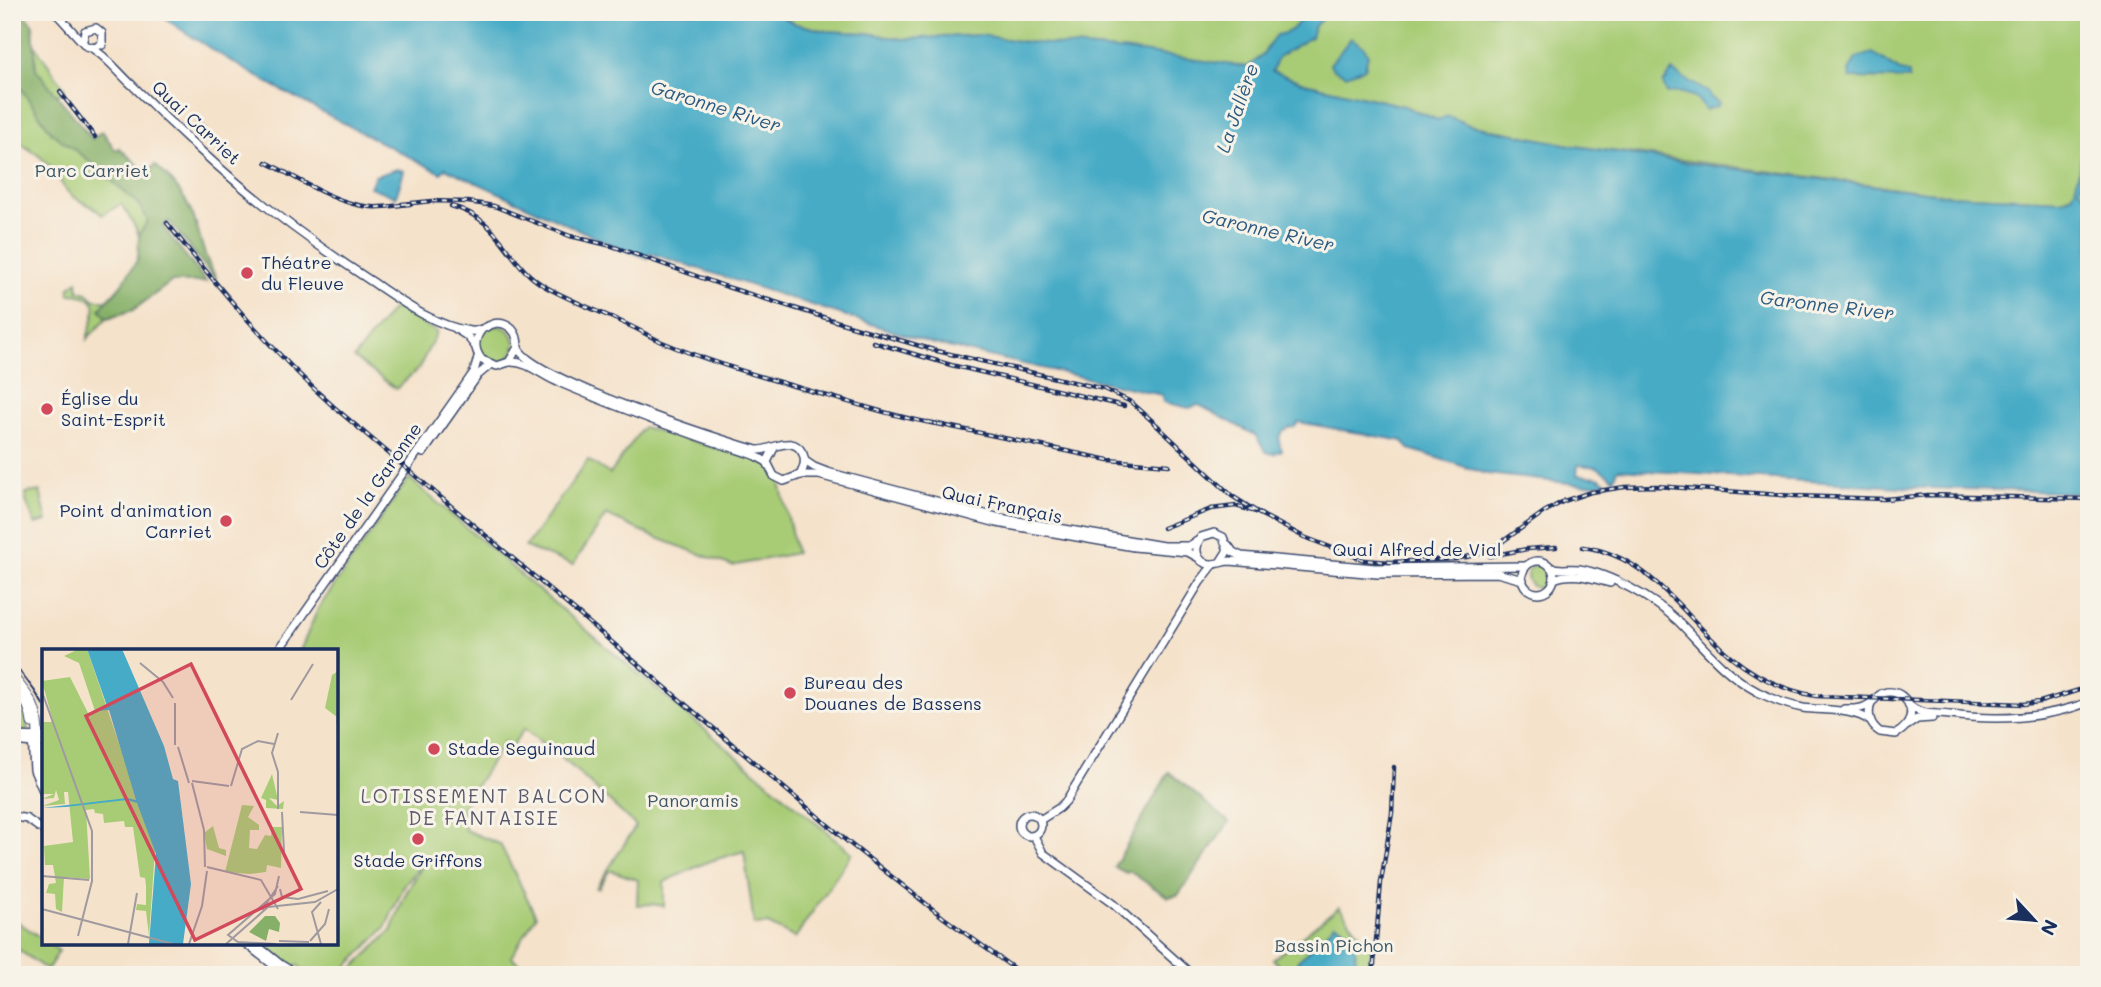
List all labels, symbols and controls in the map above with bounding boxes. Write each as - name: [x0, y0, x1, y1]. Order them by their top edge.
- water label: La Jallère: [1210, 60, 1263, 156]
- water label: Garonne River: [648, 74, 784, 137]
- street label: Quai Carriet: [147, 75, 246, 170]
- park label: Parc Carriet: [35, 158, 149, 182]
- water label: Garonne River: [1200, 202, 1337, 257]
- place label: Théatre du Fleuve: [261, 250, 344, 295]
- marker: Théatre du Fleuve: [239, 265, 255, 281]
- water label: Garonne River: [1759, 284, 1896, 325]
- place label: Église du Saint-Esprit: [61, 386, 166, 431]
- marker: Église du Saint-Esprit: [39, 401, 55, 417]
- street label: Côte de la Garonne: [308, 417, 427, 573]
- street label: Quai Français: [940, 480, 1065, 529]
- place label: Point d'animation Carriet: [59, 498, 212, 543]
- marker: Point d'animation Carriet: [218, 513, 234, 529]
- street label: Quai Alfred de Vial: [1333, 537, 1501, 561]
- inset map: [42, 649, 338, 945]
- place label: Bureau des Douanes de Bassens: [804, 670, 982, 715]
- marker: Bureau des Douanes de Bassens: [782, 685, 798, 701]
- place label: Stade Seguinaud: [448, 736, 595, 760]
- marker: Stade Seguinaud: [426, 741, 442, 757]
- district label: LOTISSEMENT BALCON DE FANTAISIE: [361, 783, 607, 830]
- park label: Panoramis: [647, 788, 739, 812]
- marker: Stade Griffons: [410, 831, 426, 847]
- place label: Stade Griffons: [354, 848, 482, 872]
- north arrow: [2000, 886, 2070, 956]
- text: N: [2035, 916, 2064, 940]
- park label: Bassin Pichon: [1274, 933, 1394, 957]

